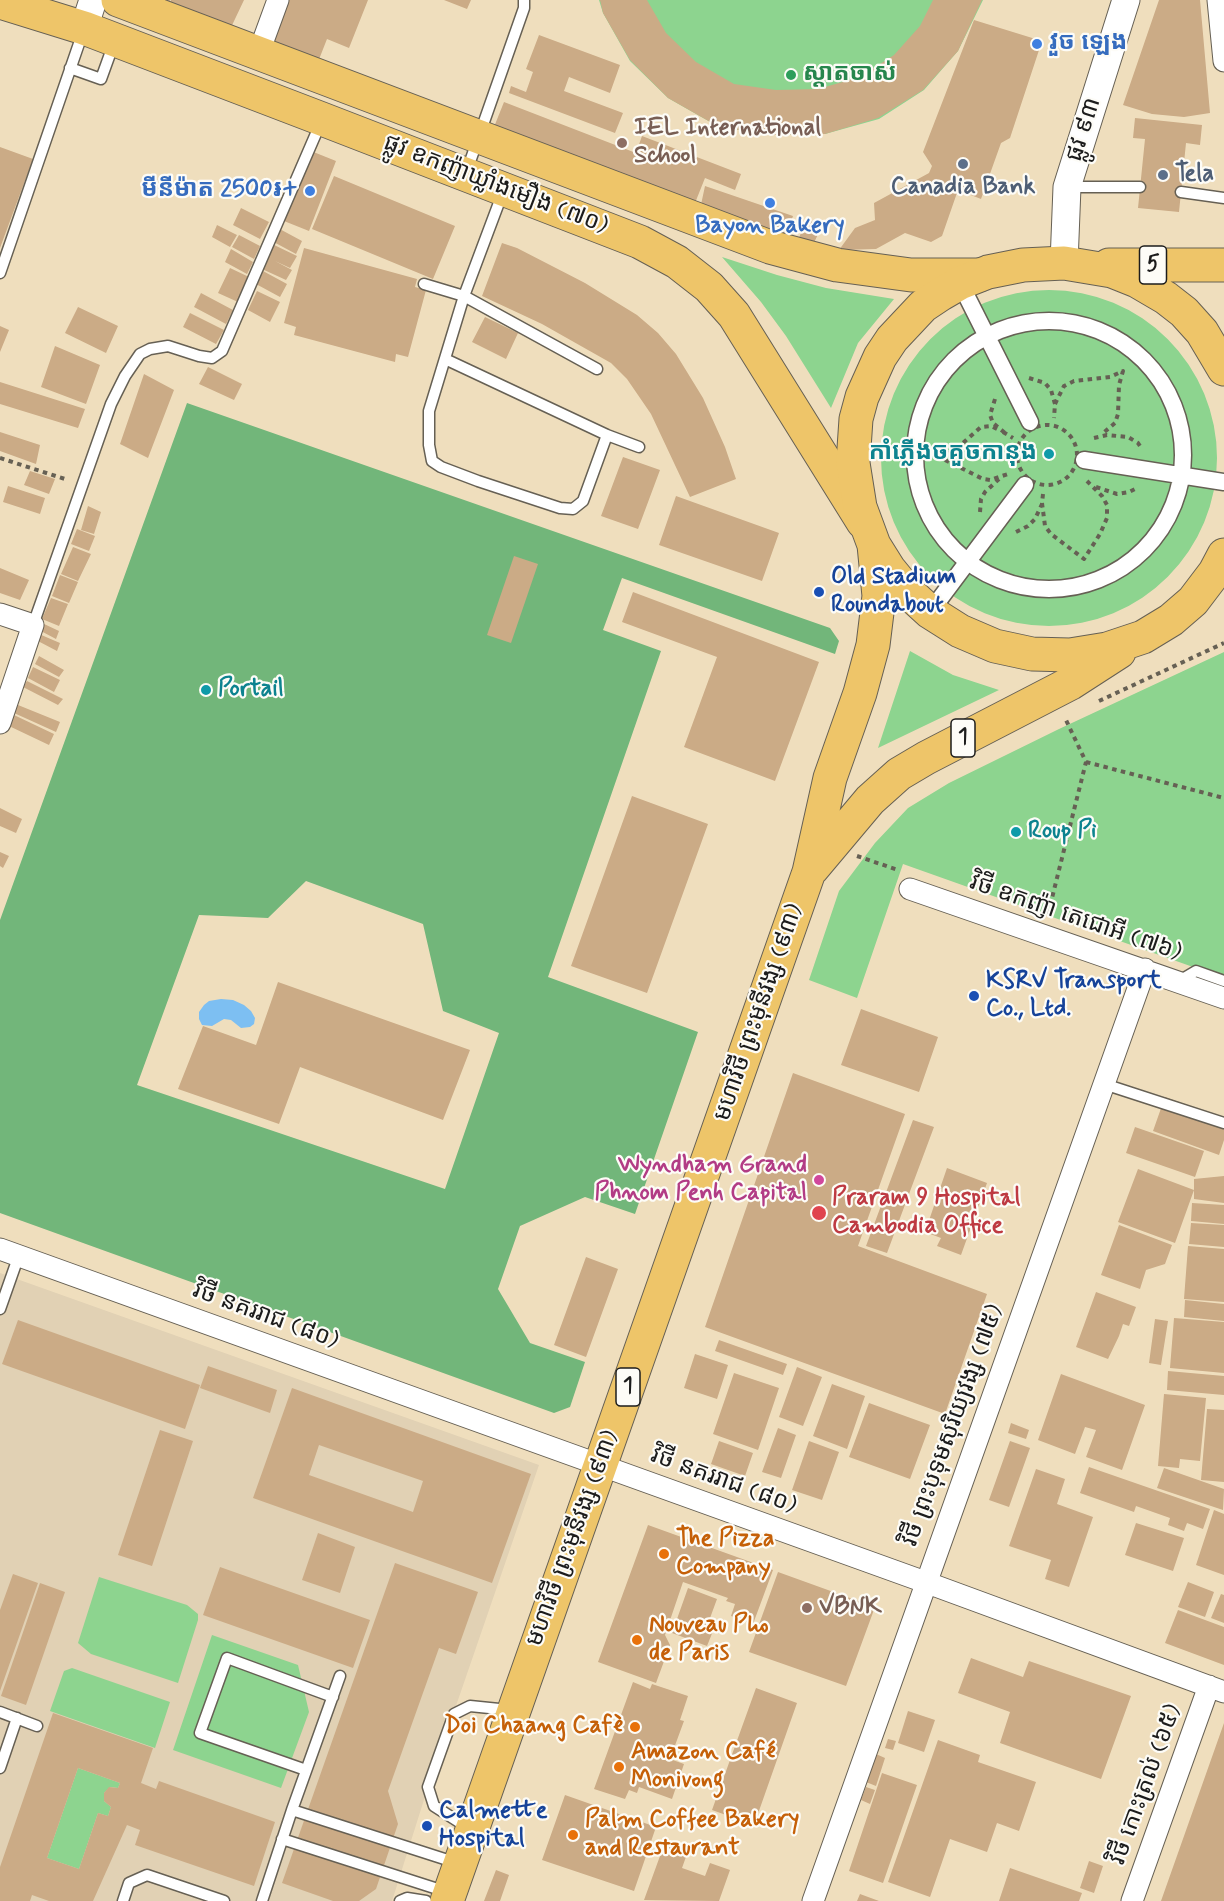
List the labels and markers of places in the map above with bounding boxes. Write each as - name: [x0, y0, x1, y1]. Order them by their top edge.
- place label: វួច ឡេង: [1049, 30, 1127, 58]
- marker: វួច ឡេង: [1030, 37, 1044, 51]
- place label: ស្ដាតចាស់: [803, 61, 897, 89]
- marker: ស្ដាតចាស់: [784, 68, 798, 82]
- place label: IEL International School: [634, 115, 821, 171]
- marker: IEL International School: [615, 136, 629, 150]
- marker: Canadia Bank: [956, 157, 970, 171]
- place label: Tela: [1175, 161, 1214, 189]
- marker: Tela: [1156, 168, 1170, 182]
- place label: Canadia Bank: [891, 174, 1035, 202]
- place label: មីនីម៉ាត 2500៛+: [141, 177, 298, 205]
- marker: មីនីម៉ាត 2500៛+: [303, 184, 317, 198]
- marker: Bayon Bakery: [763, 196, 777, 210]
- place label: Bayon Bakery: [695, 213, 845, 241]
- place label: កាំភ្លើងចគួចកានុង: [869, 440, 1037, 468]
- marker: កាំភ្លើងចគួចកានុង: [1042, 447, 1056, 461]
- place label: Old Stadium Roundabout: [831, 564, 956, 620]
- marker: Old Stadium Roundabout: [812, 585, 826, 599]
- place label: Portail: [218, 676, 284, 704]
- marker: Portail: [199, 683, 213, 697]
- place label: Roup Pi: [1028, 818, 1097, 846]
- marker: Roup Pi: [1009, 825, 1023, 839]
- place label: KSRV Transport Co., Ltd.: [986, 968, 1162, 1024]
- marker: KSRV Transport Co., Ltd.: [967, 989, 981, 1003]
- place label: Wyndham Grand Phnom Penh Capital: [595, 1152, 807, 1208]
- marker: Wyndham Grand Phnom Penh Capital: [812, 1173, 826, 1187]
- place label: Praram 9 Hospital Cambodia Office: [832, 1185, 1020, 1241]
- marker: Praram 9 Hospital Cambodia Office: [810, 1204, 828, 1222]
- place label: The Pizza Company: [676, 1526, 774, 1582]
- marker: The Pizza Company: [657, 1547, 671, 1561]
- place label: VBNK: [819, 1594, 882, 1622]
- marker: VBNK: [800, 1601, 814, 1615]
- place label: Nouveau Pho de Paris: [649, 1612, 768, 1668]
- marker: Nouveau Pho de Paris: [630, 1633, 644, 1647]
- place label: Doi Chaang Cafè: [444, 1713, 623, 1741]
- marker: Doi Chaang Cafè: [628, 1720, 642, 1734]
- place label: Amazon Café Monivong: [631, 1739, 776, 1795]
- marker: Amazon Café Monivong: [612, 1760, 626, 1774]
- place label: Calmette Hospital: [439, 1798, 548, 1854]
- place label: Palm Coffee Bakery and Restaurant: [585, 1807, 799, 1863]
- marker: Calmette Hospital: [420, 1819, 434, 1833]
- marker: Palm Coffee Bakery and Restaurant: [566, 1828, 580, 1842]

